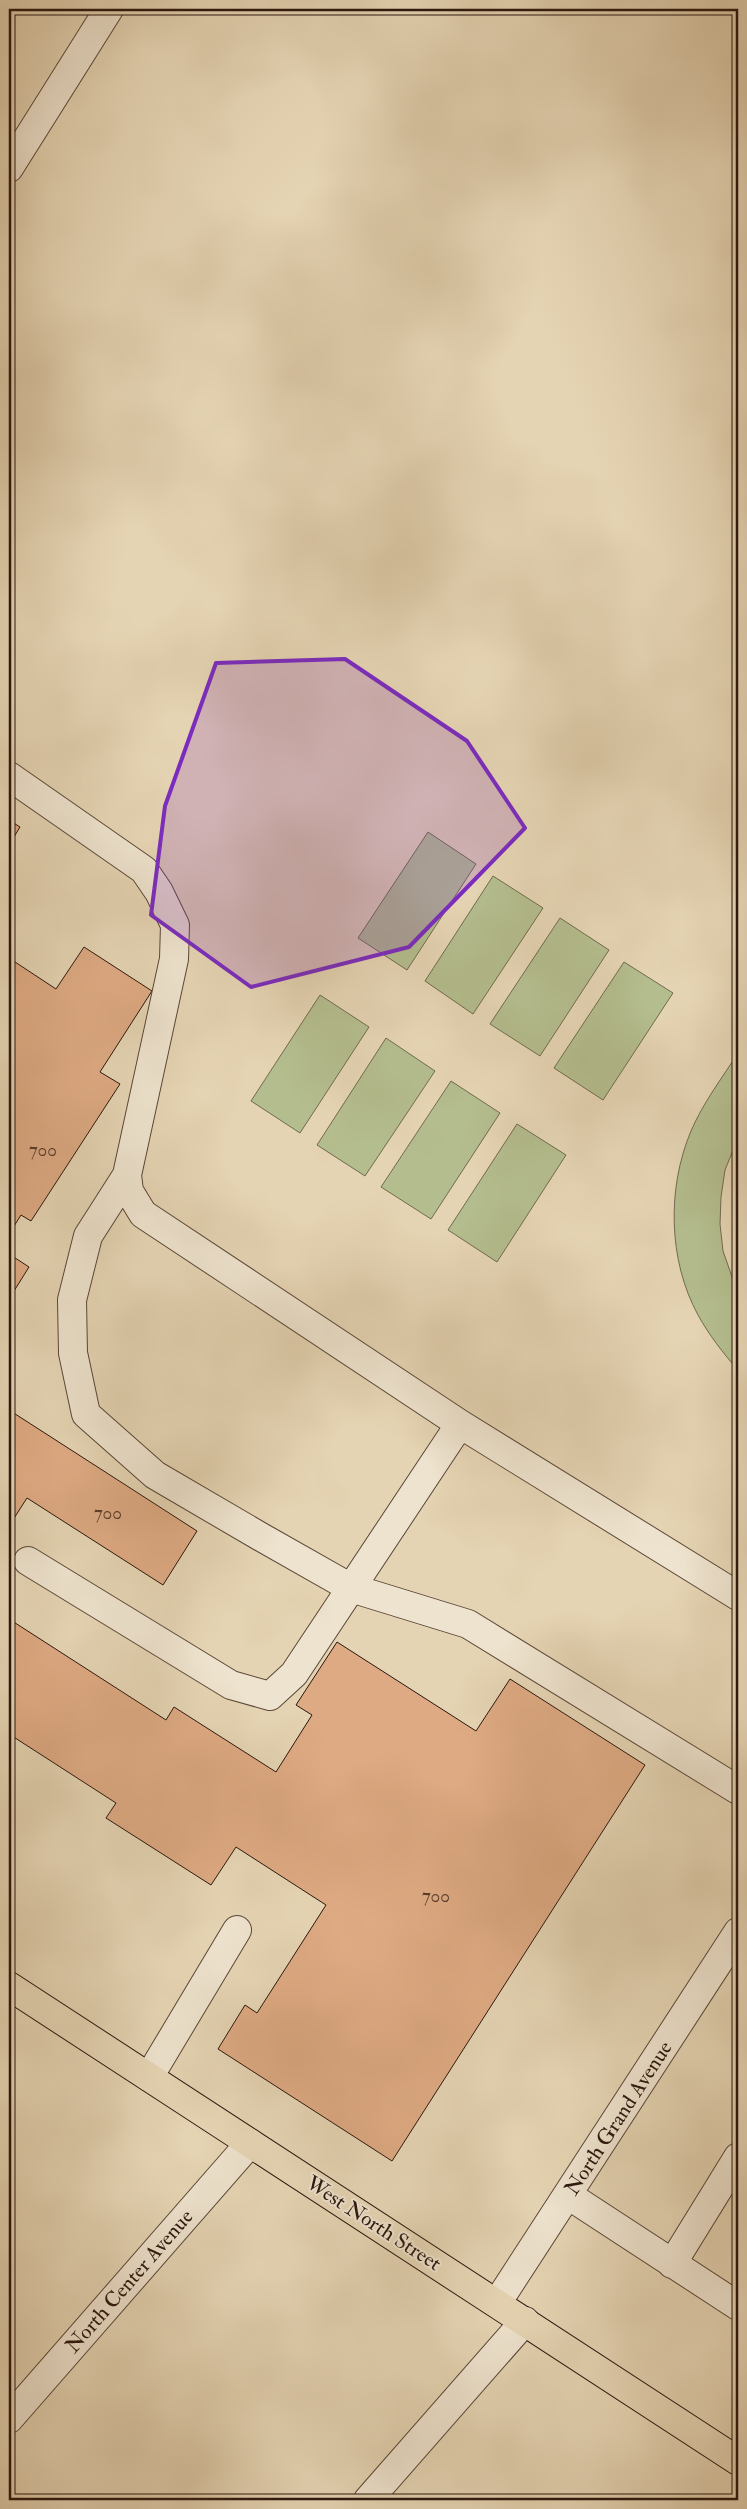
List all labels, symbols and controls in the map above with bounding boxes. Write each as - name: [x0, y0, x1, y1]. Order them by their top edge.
- house number: 700: [29, 1138, 57, 1162]
- house number: 700: [94, 1501, 122, 1525]
- house number: 700: [422, 1884, 450, 1908]
- street label: North Grand Avenue: [558, 2036, 679, 2201]
- street label: West North Street: [300, 2169, 447, 2277]
- street label: North Center Avenue: [59, 2204, 199, 2359]

